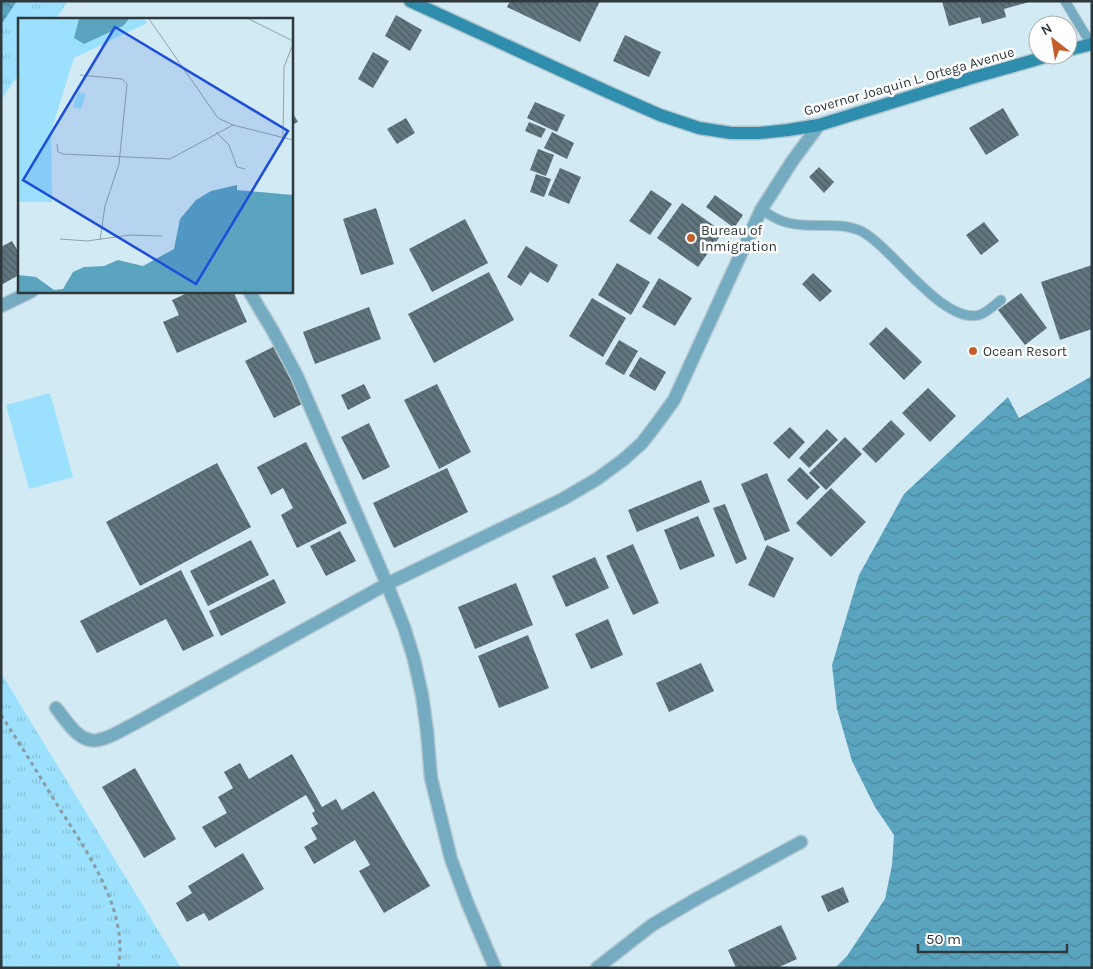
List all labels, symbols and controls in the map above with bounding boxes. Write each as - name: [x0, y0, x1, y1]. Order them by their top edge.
- north arrow: [1028, 15, 1078, 65]
- inset map: [18, 18, 292, 292]
- text: N: [1038, 19, 1055, 39]
- street label: Governor Joaquin L. Ortega Avenue: [802, 43, 1016, 120]
- place label: Bureau of Inmigration: [701, 222, 777, 255]
- marker: Bureau of Inmigration: [685, 232, 697, 244]
- place label: Ocean Resort: [983, 343, 1067, 360]
- marker: Ocean Resort: [967, 345, 979, 357]
- scale bar: [918, 922, 1067, 954]
- text: 50 m: [926, 930, 961, 948]

